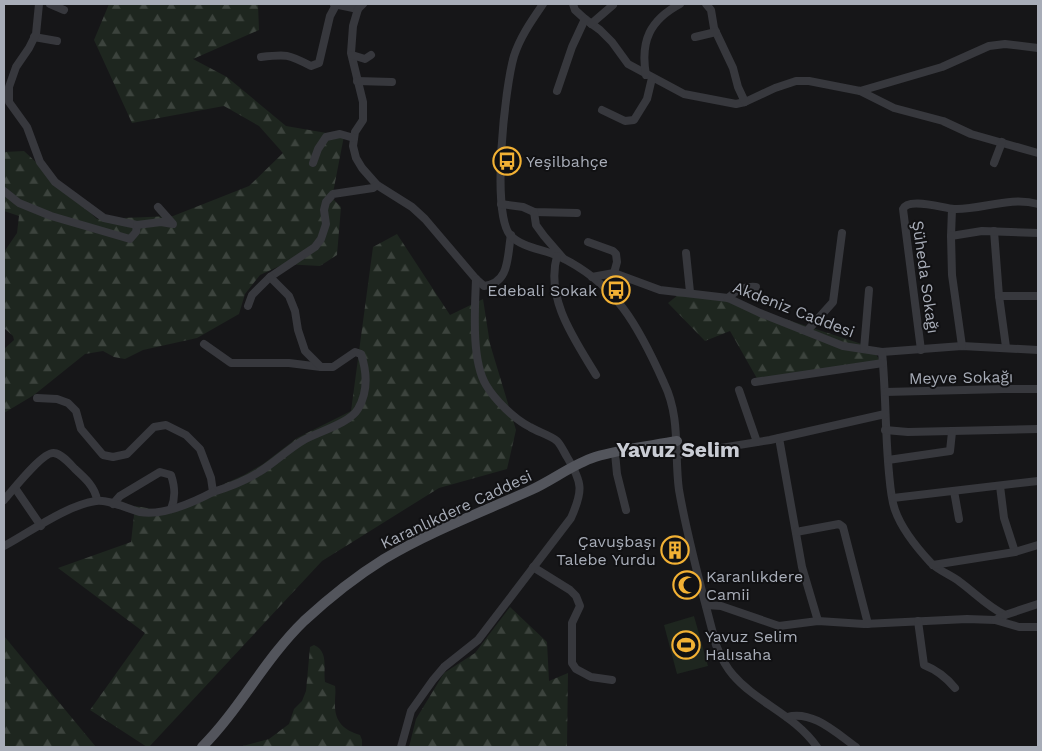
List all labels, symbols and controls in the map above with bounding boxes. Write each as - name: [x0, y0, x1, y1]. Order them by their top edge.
- bus stop icon: Yeşilbahçe: [492, 146, 522, 176]
- place label: Yeşilbahçe: [526, 152, 608, 171]
- street label: Şüheda Sokağı: [908, 219, 943, 335]
- bus stop icon: Edebali Sokak: [601, 275, 631, 305]
- street label: Akdeniz Caddesi: [730, 278, 857, 341]
- place label: Edebali Sokak: [487, 281, 597, 300]
- street label: Meyve Sokağı: [909, 367, 1013, 388]
- district label: Yavuz Selim: [616, 437, 740, 462]
- street label: Karanlıkdere Caddesi: [378, 466, 535, 553]
- place label: Çavuşbaşı Talebe Yurdu: [556, 532, 656, 569]
- building icon: Çavuşbaşı Talebe Yurdu: [660, 535, 690, 565]
- place label: Karanlıkdere Camii: [706, 567, 803, 604]
- mosque icon: Karanlıkdere Camii: [672, 570, 702, 600]
- place label: Yavuz Selim Halısaha: [705, 627, 798, 664]
- sports icon: Yavuz Selim Halısaha: [671, 630, 701, 660]

